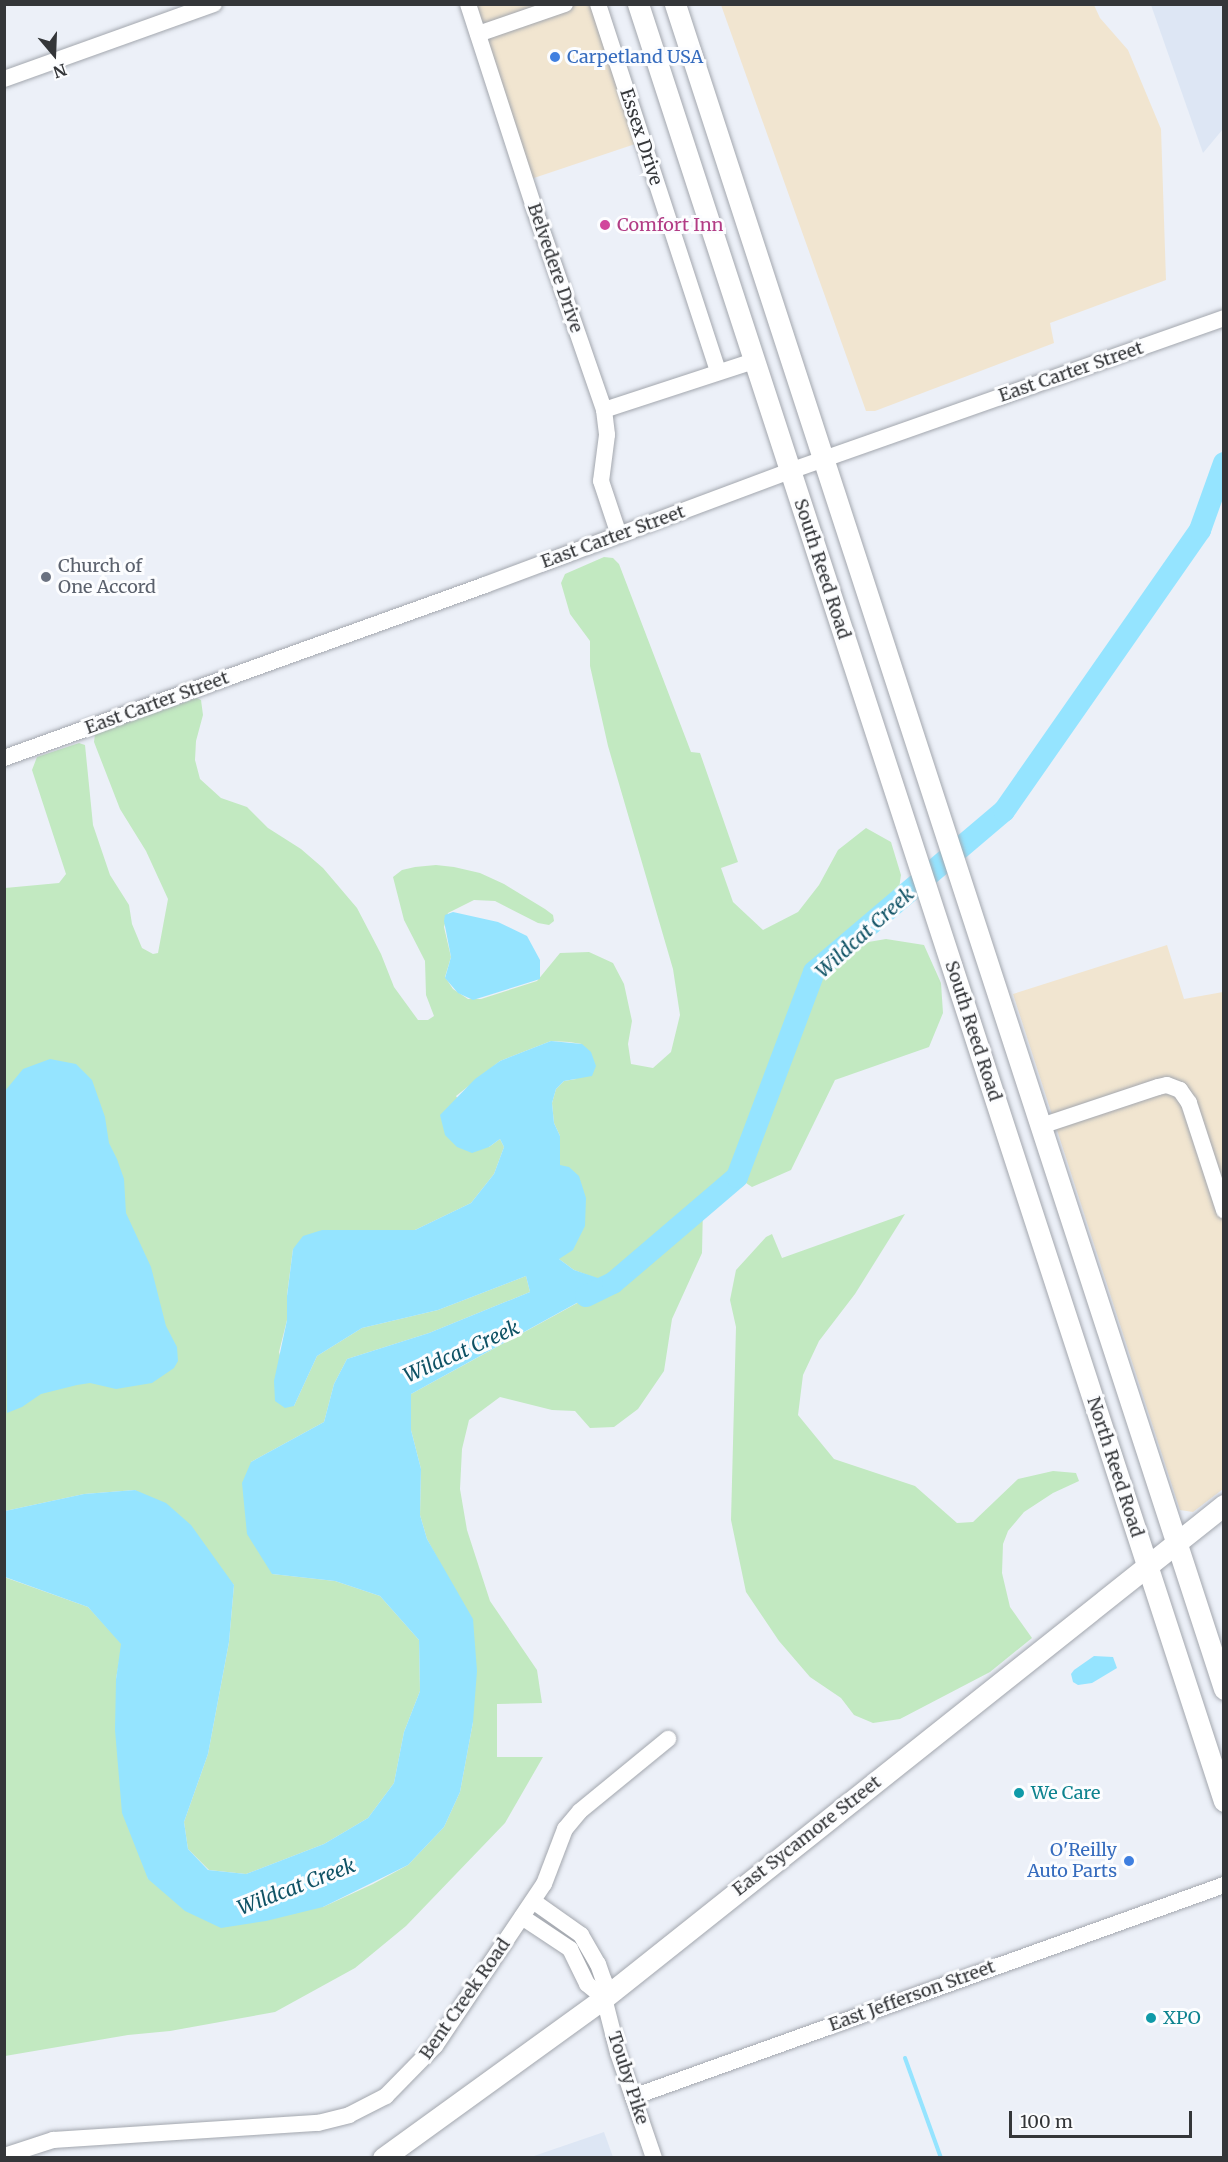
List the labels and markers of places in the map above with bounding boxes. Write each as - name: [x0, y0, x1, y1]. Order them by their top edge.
- place label: Carpetland USA: [567, 46, 703, 68]
- marker: Carpetland USA: [548, 50, 562, 64]
- place label: Comfort Inn: [617, 214, 723, 236]
- marker: Comfort Inn: [598, 218, 612, 232]
- place label: Church of One Accord: [58, 556, 156, 598]
- marker: Church of One Accord: [39, 570, 53, 584]
- place label: We Care: [1031, 1782, 1100, 1804]
- marker: We Care: [1012, 1786, 1026, 1800]
- place label: O'Reilly Auto Parts: [1027, 1840, 1117, 1882]
- marker: O'Reilly Auto Parts: [1122, 1854, 1136, 1868]
- place label: XPO: [1163, 2007, 1201, 2029]
- marker: XPO: [1144, 2011, 1158, 2025]

